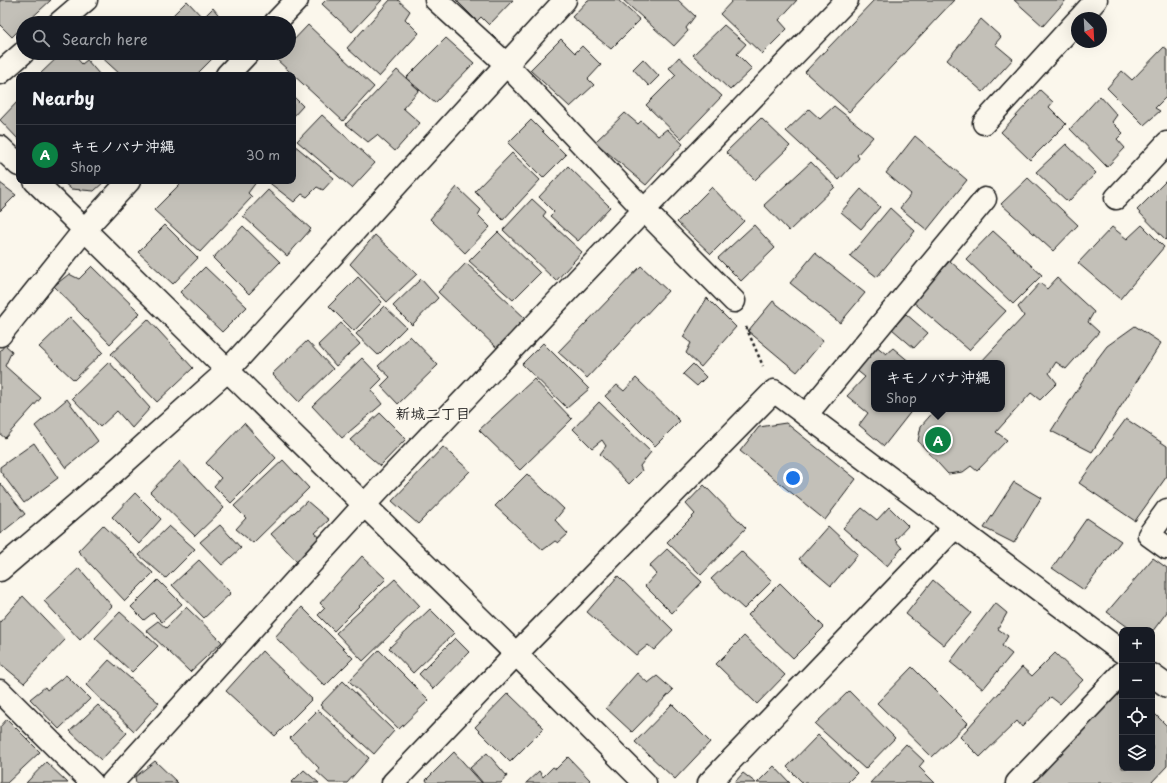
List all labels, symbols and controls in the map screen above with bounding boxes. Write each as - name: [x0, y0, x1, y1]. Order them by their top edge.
- north arrow: [1071, 12, 1107, 48]
- search box: [16, 16, 296, 60]
- icon: search: [30, 27, 52, 49]
- text: Search here: [62, 27, 148, 50]
- text: Nearby: [32, 85, 94, 111]
- text: キモノバナ沖縄: [70, 134, 175, 157]
- text: A: [40, 145, 50, 164]
- text: 30 m: [246, 145, 280, 164]
- text: Shop: [70, 157, 101, 176]
- popup: [871, 360, 1005, 412]
- text: キモノバナ沖縄: [886, 365, 990, 388]
- text: Shop: [886, 388, 917, 407]
- district label: 新城二丁目: [395, 401, 471, 424]
- pin: A: [925, 425, 951, 455]
- your location: [783, 468, 803, 488]
- map controls: [1119, 627, 1155, 771]
- button: +: [1119, 627, 1155, 663]
- button: −: [1119, 663, 1155, 699]
- button: locate: [1119, 699, 1155, 735]
- button: layers: [1119, 735, 1155, 771]

